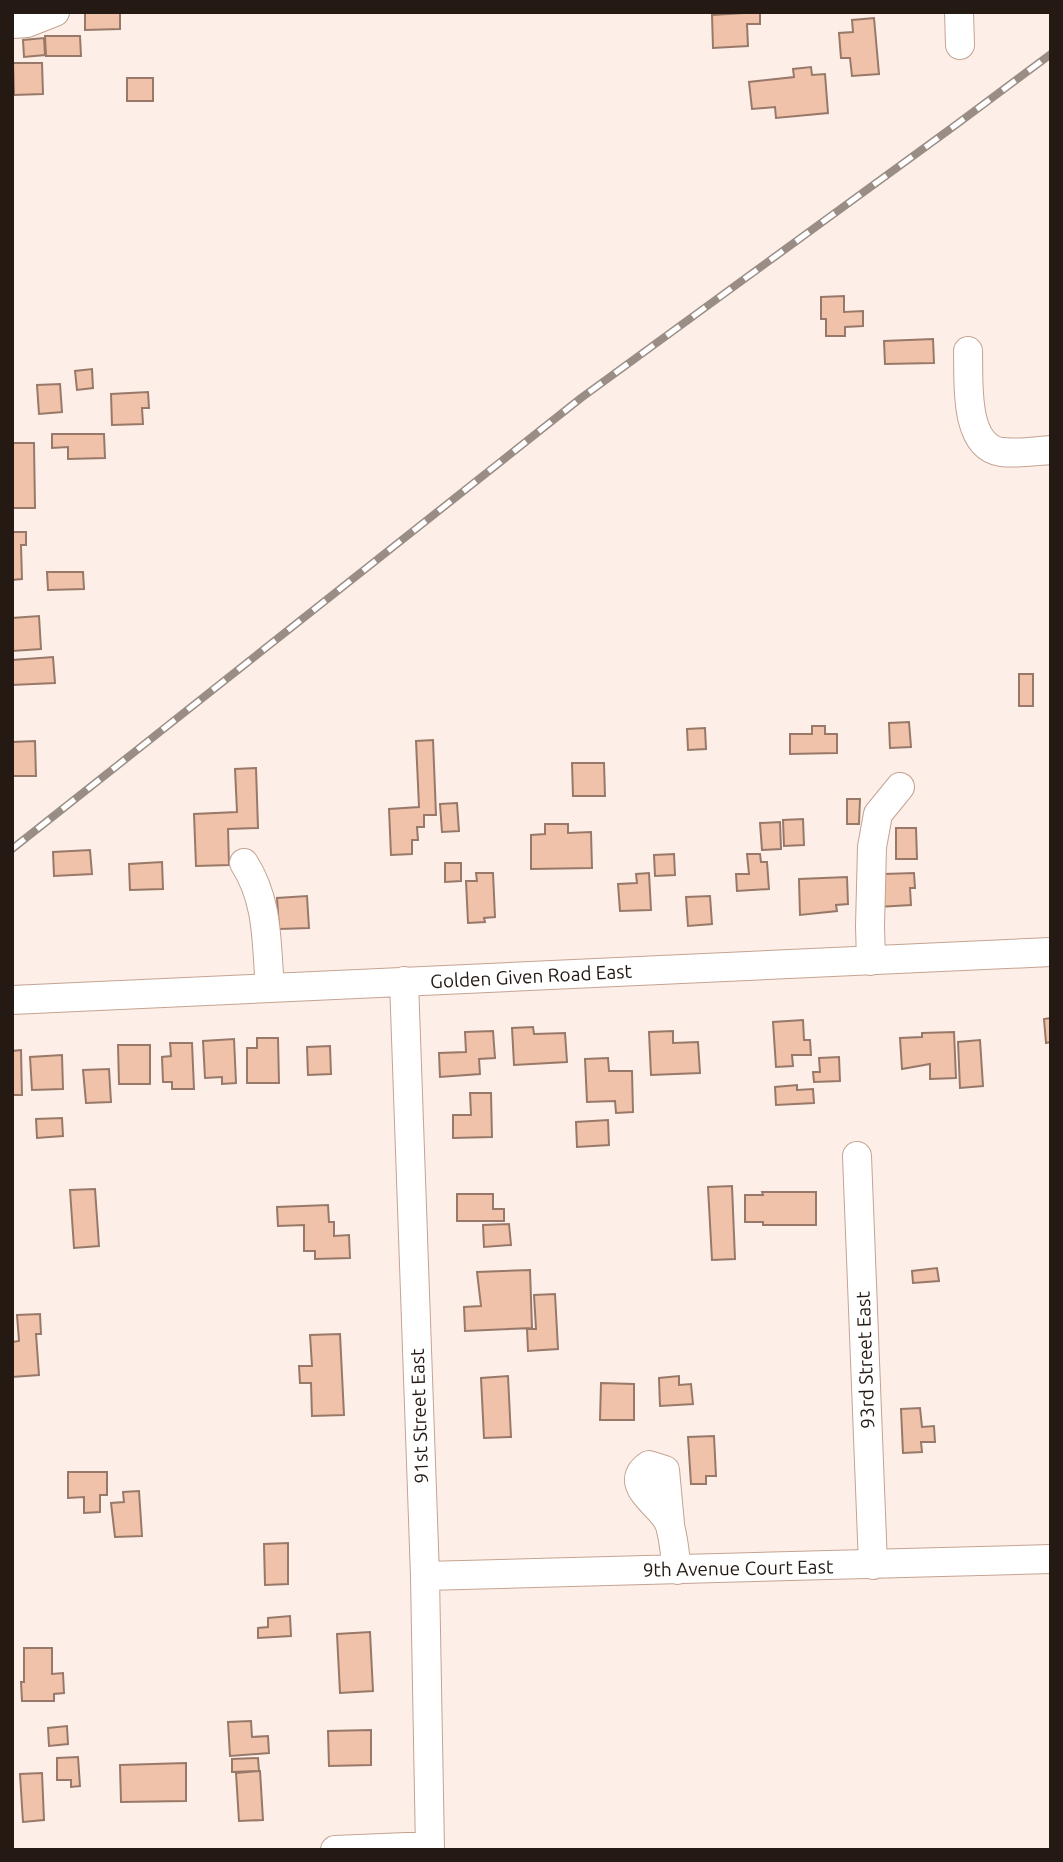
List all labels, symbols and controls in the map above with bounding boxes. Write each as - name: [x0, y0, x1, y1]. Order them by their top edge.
- street label: Golden Given Road East: [430, 960, 633, 992]
- street label: 93rd Street East: [852, 1290, 878, 1429]
- street label: 91st Street East: [406, 1348, 432, 1484]
- street label: 9th Avenue Court East: [643, 1555, 834, 1581]

